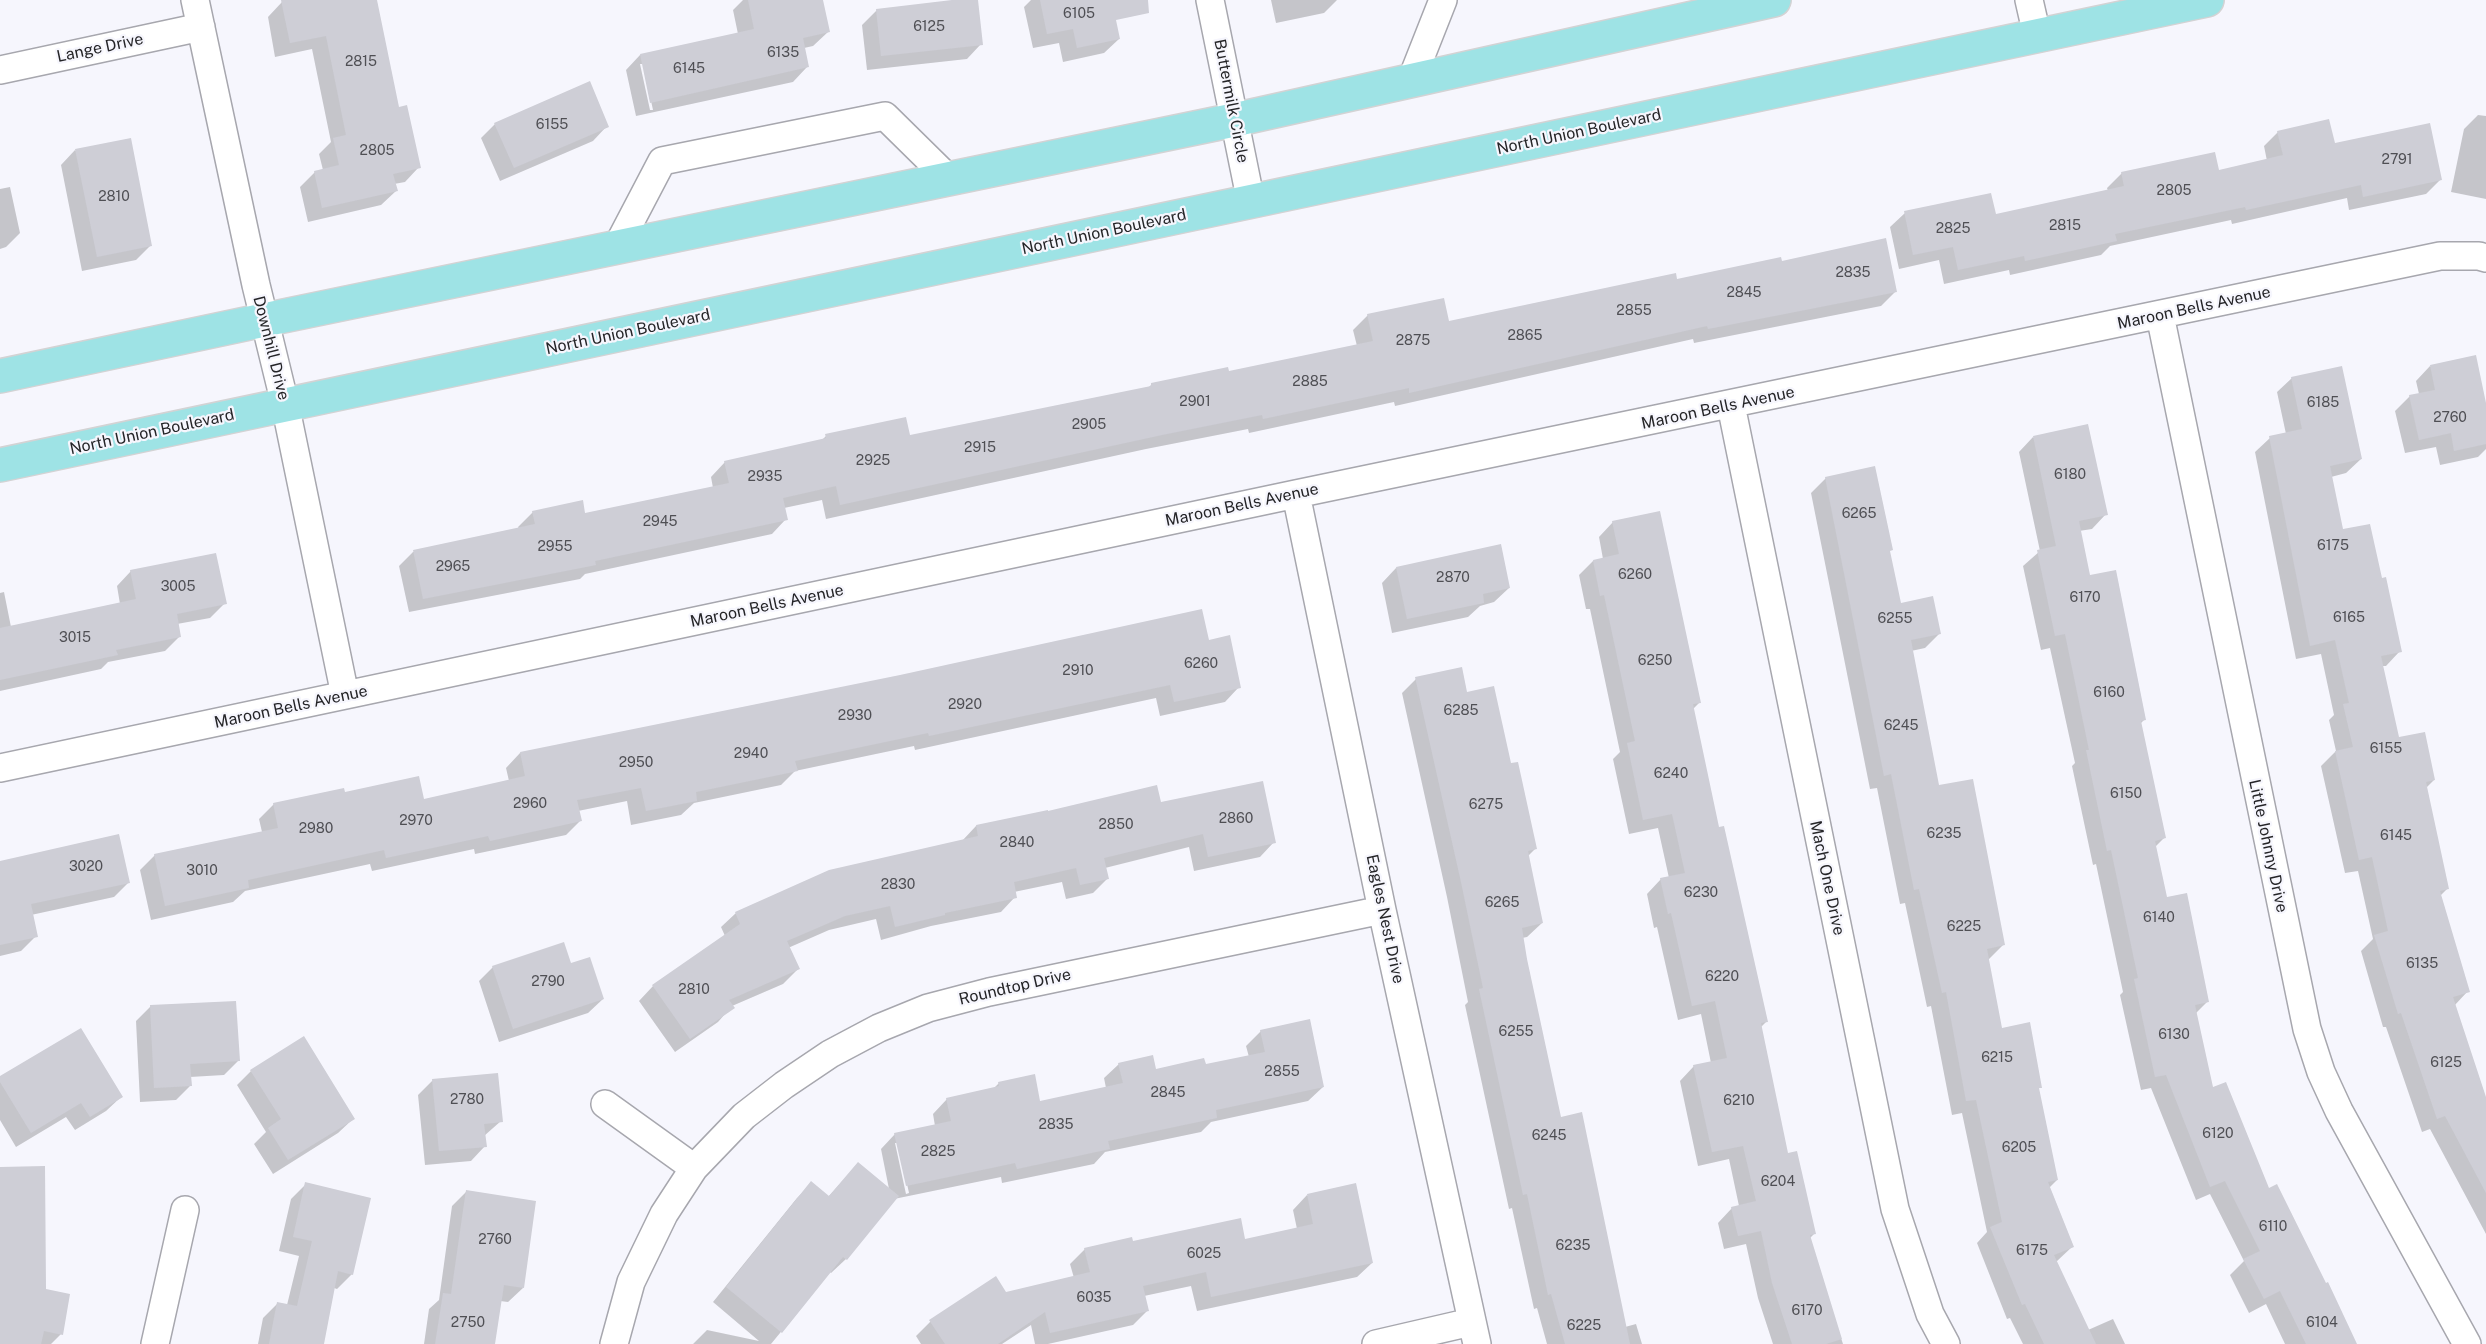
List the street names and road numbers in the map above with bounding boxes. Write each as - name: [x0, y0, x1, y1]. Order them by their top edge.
- street label: Lange Drive: [55, 29, 145, 67]
- street label: Buttermilk Circle: [1210, 38, 1252, 164]
- street label: North Union Boulevard: [1495, 105, 1663, 159]
- street label: North Union Boulevard: [1020, 205, 1188, 259]
- street label: Maroon Bells Avenue: [2116, 282, 2272, 334]
- street label: Downhill Drive: [249, 294, 293, 402]
- street label: North Union Boulevard: [544, 305, 712, 359]
- street label: Maroon Bells Avenue: [1640, 382, 1796, 434]
- street label: North Union Boulevard: [68, 405, 236, 459]
- street label: Maroon Bells Avenue: [1164, 479, 1320, 531]
- street label: Maroon Bells Avenue: [689, 580, 845, 632]
- street label: Maroon Bells Avenue: [213, 681, 369, 733]
- street label: Little Johnny Drive: [2245, 778, 2291, 914]
- street label: Mach One Drive: [1805, 819, 1849, 937]
- street label: Eagles Nest Drive: [1362, 853, 1408, 985]
- street label: Roundtop Drive: [957, 965, 1073, 1009]

